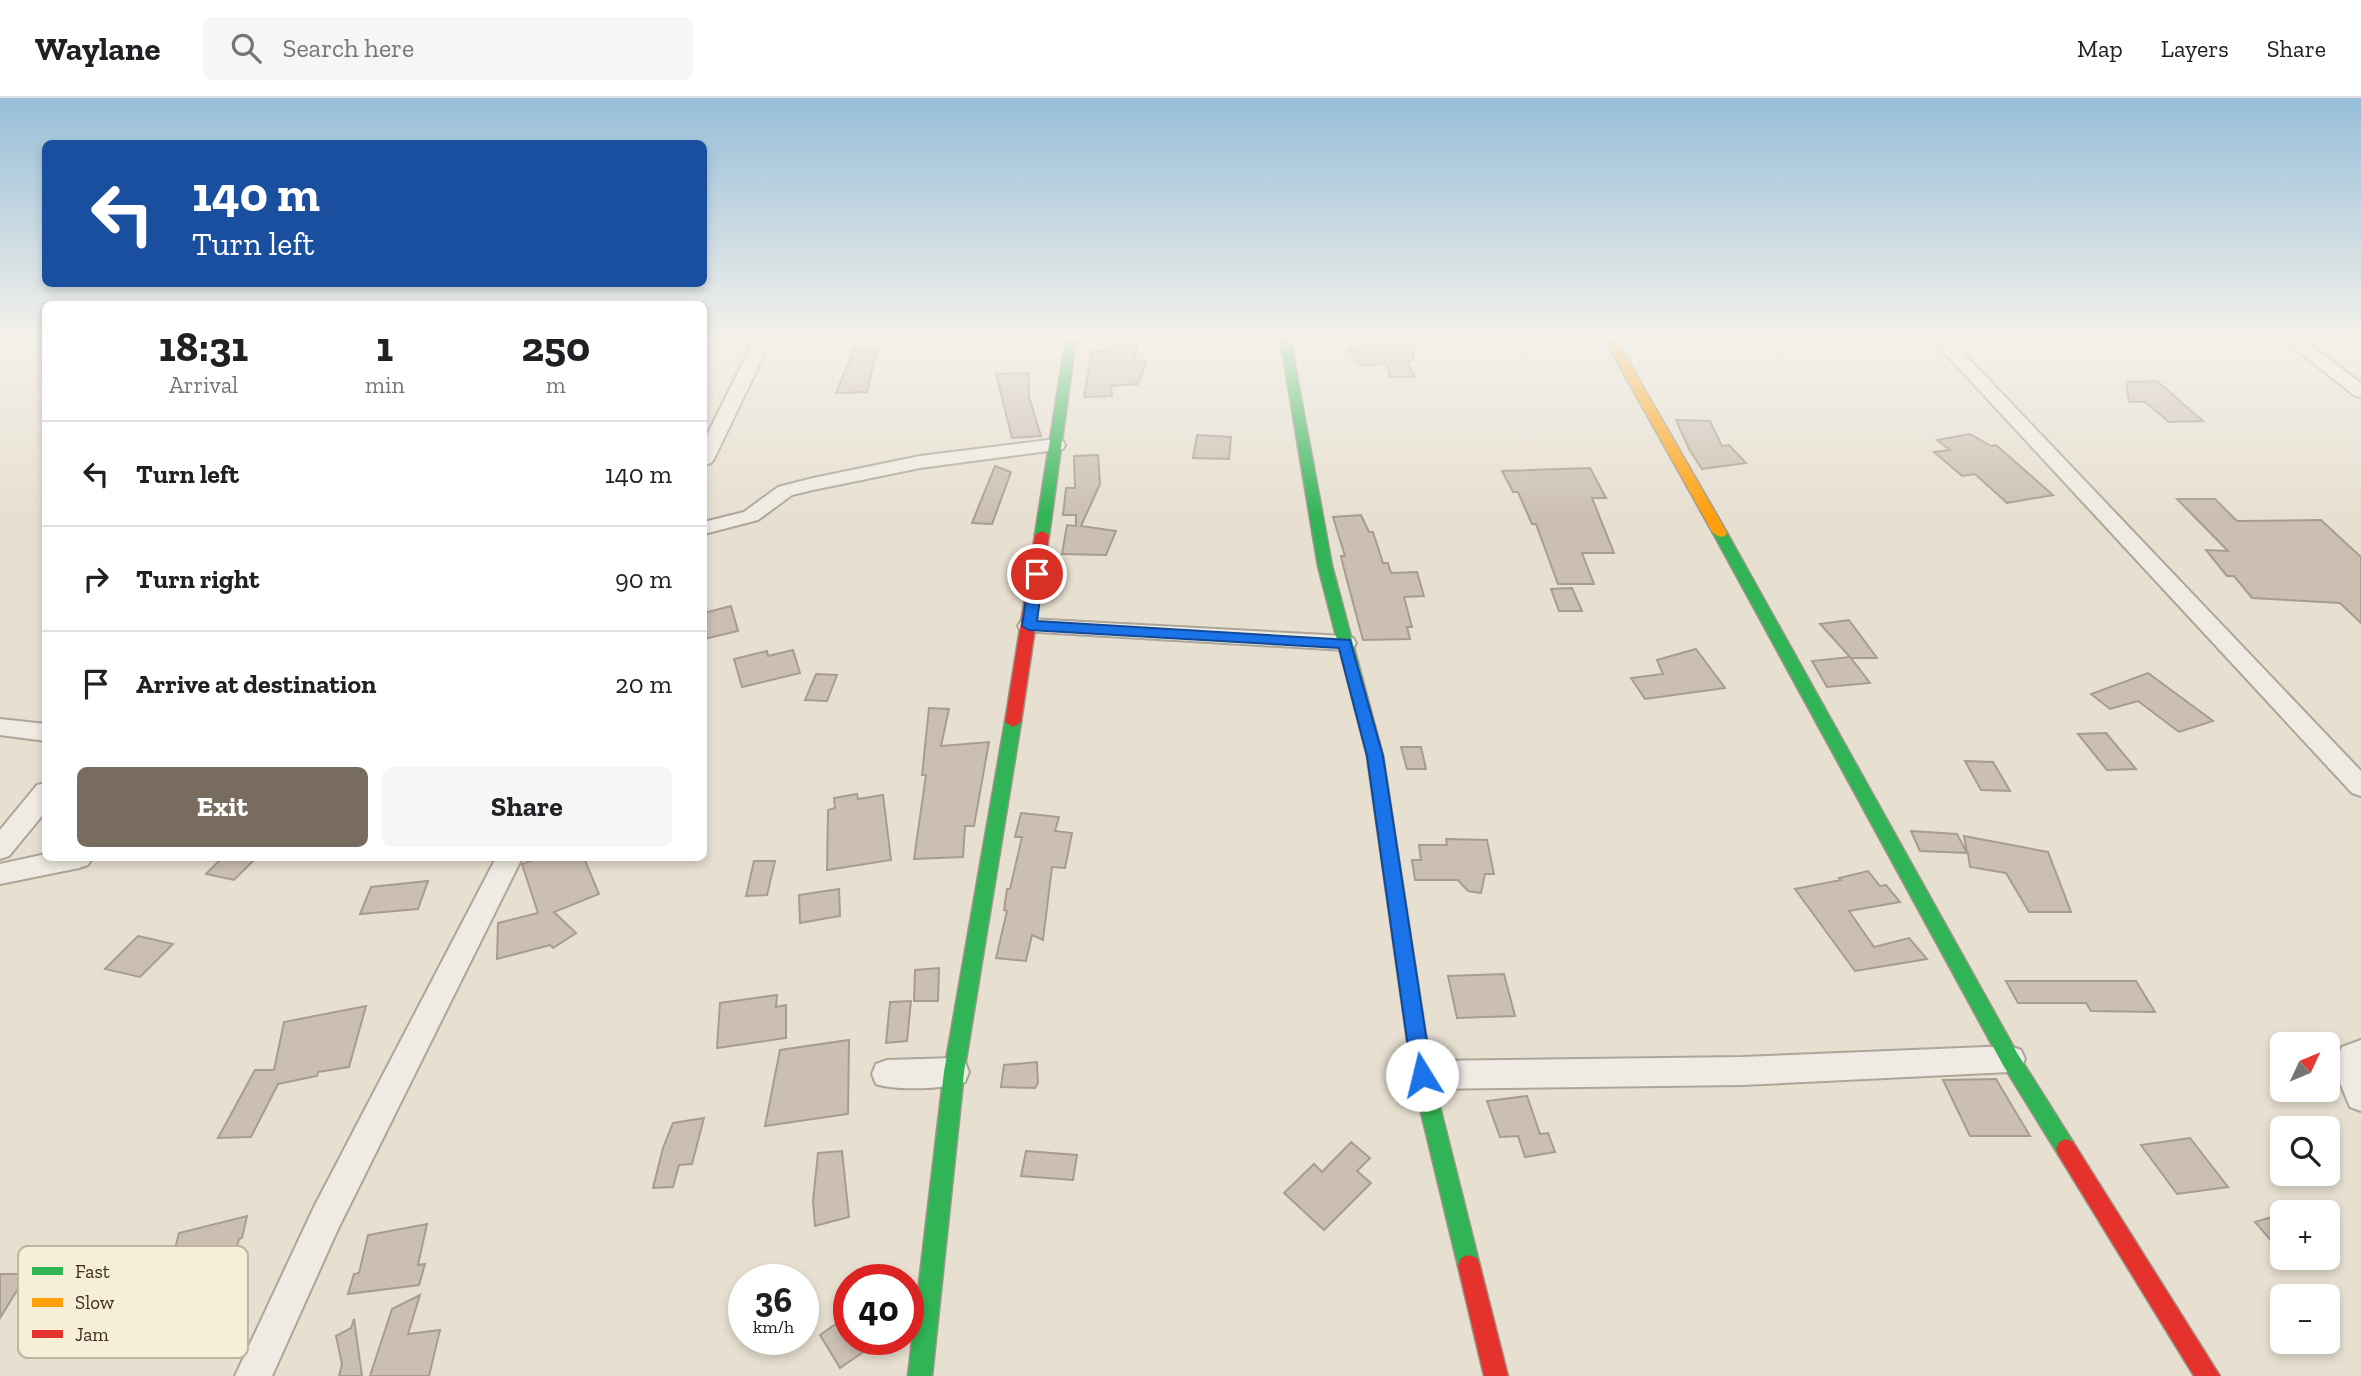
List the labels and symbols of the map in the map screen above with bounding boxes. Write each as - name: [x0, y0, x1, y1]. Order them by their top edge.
- pin: [1007, 544, 1067, 604]
- north arrow: [2270, 1032, 2340, 1102]
- position arrow: [1385, 1038, 1459, 1112]
- legend: [18, 1246, 248, 1358]
- text: Fast: [75, 1260, 110, 1283]
- speed limit sign: 40: [833, 1264, 924, 1355]
- text: Slow: [75, 1291, 115, 1314]
- text: Jam: [75, 1323, 109, 1346]

